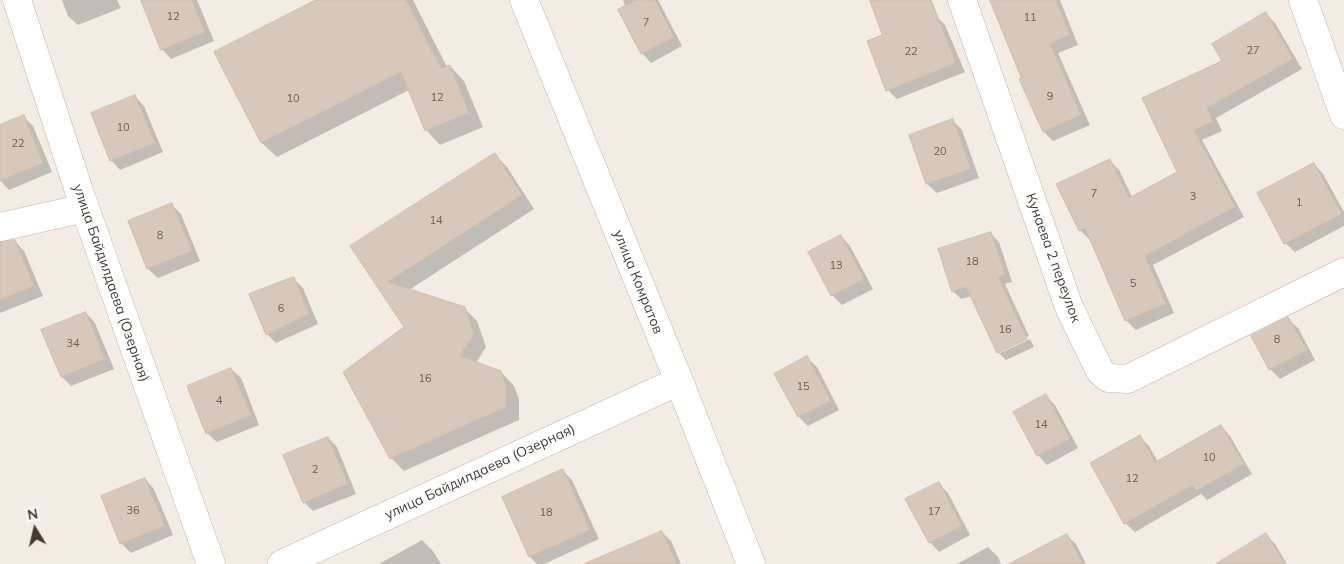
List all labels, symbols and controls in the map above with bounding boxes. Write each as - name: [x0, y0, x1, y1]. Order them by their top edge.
- house number: 12: [166, 10, 180, 24]
- house number: 11: [1023, 11, 1037, 25]
- house number: 7: [643, 16, 649, 30]
- house number: 27: [1246, 44, 1260, 58]
- house number: 22: [904, 45, 918, 59]
- house number: 9: [1047, 90, 1053, 104]
- house number: 12: [430, 91, 444, 105]
- house number: 10: [286, 92, 300, 106]
- house number: 10: [116, 121, 130, 135]
- house number: 22: [11, 137, 25, 151]
- house number: 20: [933, 145, 947, 159]
- street label: улица Байдилдаева (Озерная): [69, 182, 153, 384]
- house number: 7: [1091, 187, 1097, 201]
- house number: 3: [1190, 190, 1196, 204]
- street label: Кунаева 2 переулок: [1022, 191, 1084, 325]
- house number: 1: [1296, 196, 1302, 210]
- house number: 14: [429, 214, 443, 228]
- street label: улица Комратов: [610, 228, 666, 336]
- house number: 8: [157, 229, 163, 243]
- house number: 18: [965, 255, 979, 269]
- house number: 13: [829, 259, 843, 273]
- house number: 5: [1130, 277, 1136, 291]
- house number: 6: [278, 302, 284, 316]
- house number: 16: [998, 323, 1012, 337]
- house number: 8: [1274, 333, 1280, 347]
- house number: 34: [66, 337, 80, 351]
- house number: 16: [418, 372, 432, 386]
- house number: 15: [796, 380, 810, 394]
- house number: 4: [216, 394, 222, 408]
- house number: 14: [1034, 418, 1048, 432]
- street label: улица Байдилдаева (Озерная): [382, 420, 578, 524]
- house number: 10: [1202, 451, 1216, 465]
- house number: 2: [312, 463, 318, 477]
- house number: 12: [1125, 472, 1139, 486]
- north arrow: [10, 504, 60, 554]
- text: N: [26, 504, 39, 524]
- house number: 36: [126, 504, 140, 518]
- house number: 17: [927, 505, 941, 519]
- house number: 18: [539, 506, 553, 520]

